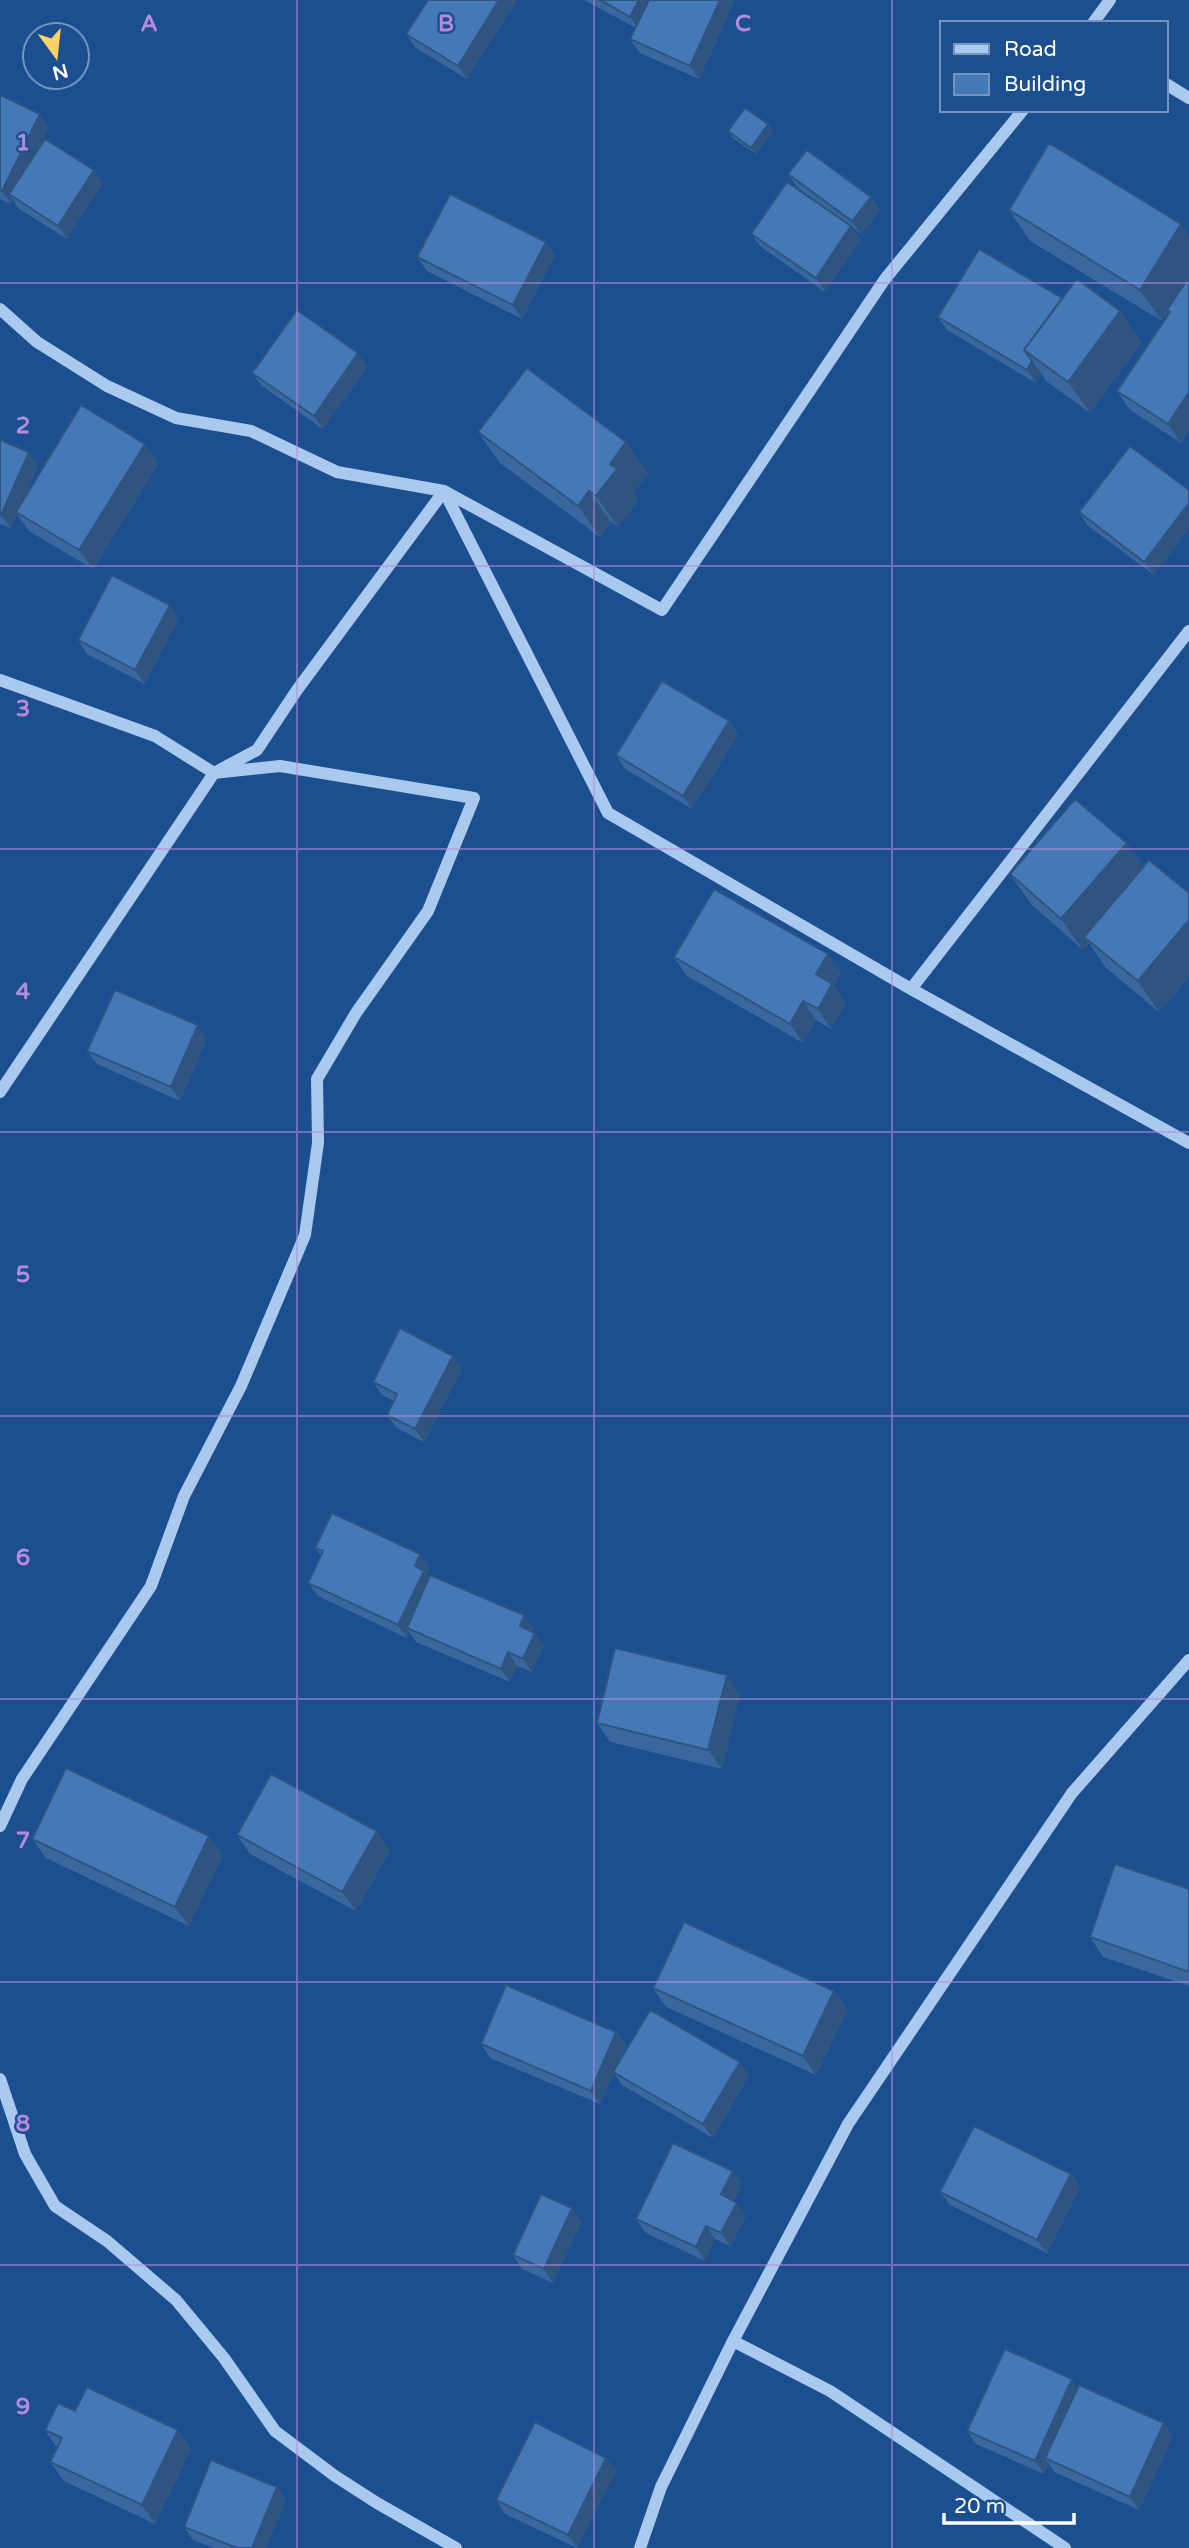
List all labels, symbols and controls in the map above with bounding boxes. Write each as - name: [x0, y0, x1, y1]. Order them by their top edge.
- text: A: [140, 10, 158, 38]
- text: B: [438, 10, 454, 38]
- text: C: [735, 10, 751, 38]
- north arrow: [21, 21, 91, 91]
- legend: [940, 21, 1168, 112]
- text: Road: [1004, 37, 1057, 62]
- text: N: [50, 59, 70, 84]
- text: Building: [1004, 72, 1086, 97]
- text: 1: [16, 129, 30, 157]
- text: 2: [16, 412, 30, 440]
- text: 3: [16, 695, 30, 723]
- text: 4: [16, 978, 31, 1006]
- text: 5: [16, 1261, 30, 1289]
- text: 6: [16, 1544, 30, 1572]
- text: 7: [16, 1827, 30, 1855]
- text: 8: [16, 2110, 30, 2138]
- text: 9: [16, 2393, 30, 2421]
- scale bar: [944, 2482, 1074, 2526]
- text: 20 m: [954, 2494, 1005, 2519]

